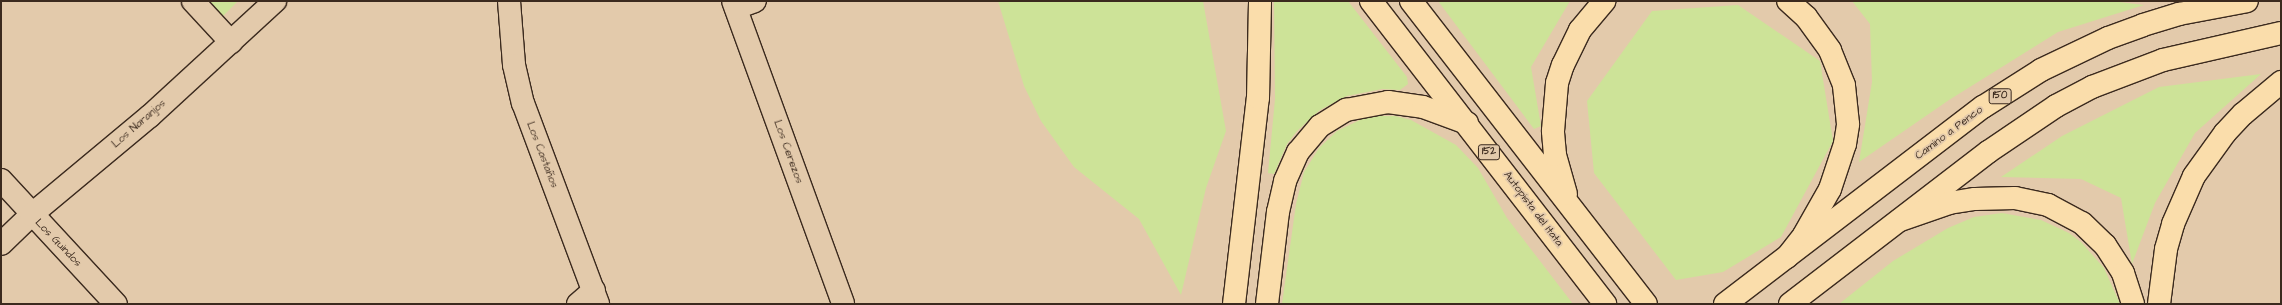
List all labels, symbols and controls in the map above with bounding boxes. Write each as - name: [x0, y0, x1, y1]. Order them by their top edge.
- road number: 150: [1988, 88, 2012, 104]
- street label: Los Naranjos: [109, 97, 169, 151]
- street label: Camino a Penco: [1913, 103, 1985, 163]
- street label: Los Cerezos: [770, 118, 806, 186]
- street label: Los Castaños: [523, 120, 561, 190]
- road number: 152: [1477, 144, 1501, 160]
- street label: Autopista del Itata: [1500, 169, 1566, 249]
- street label: Los Guindos: [32, 216, 84, 270]

